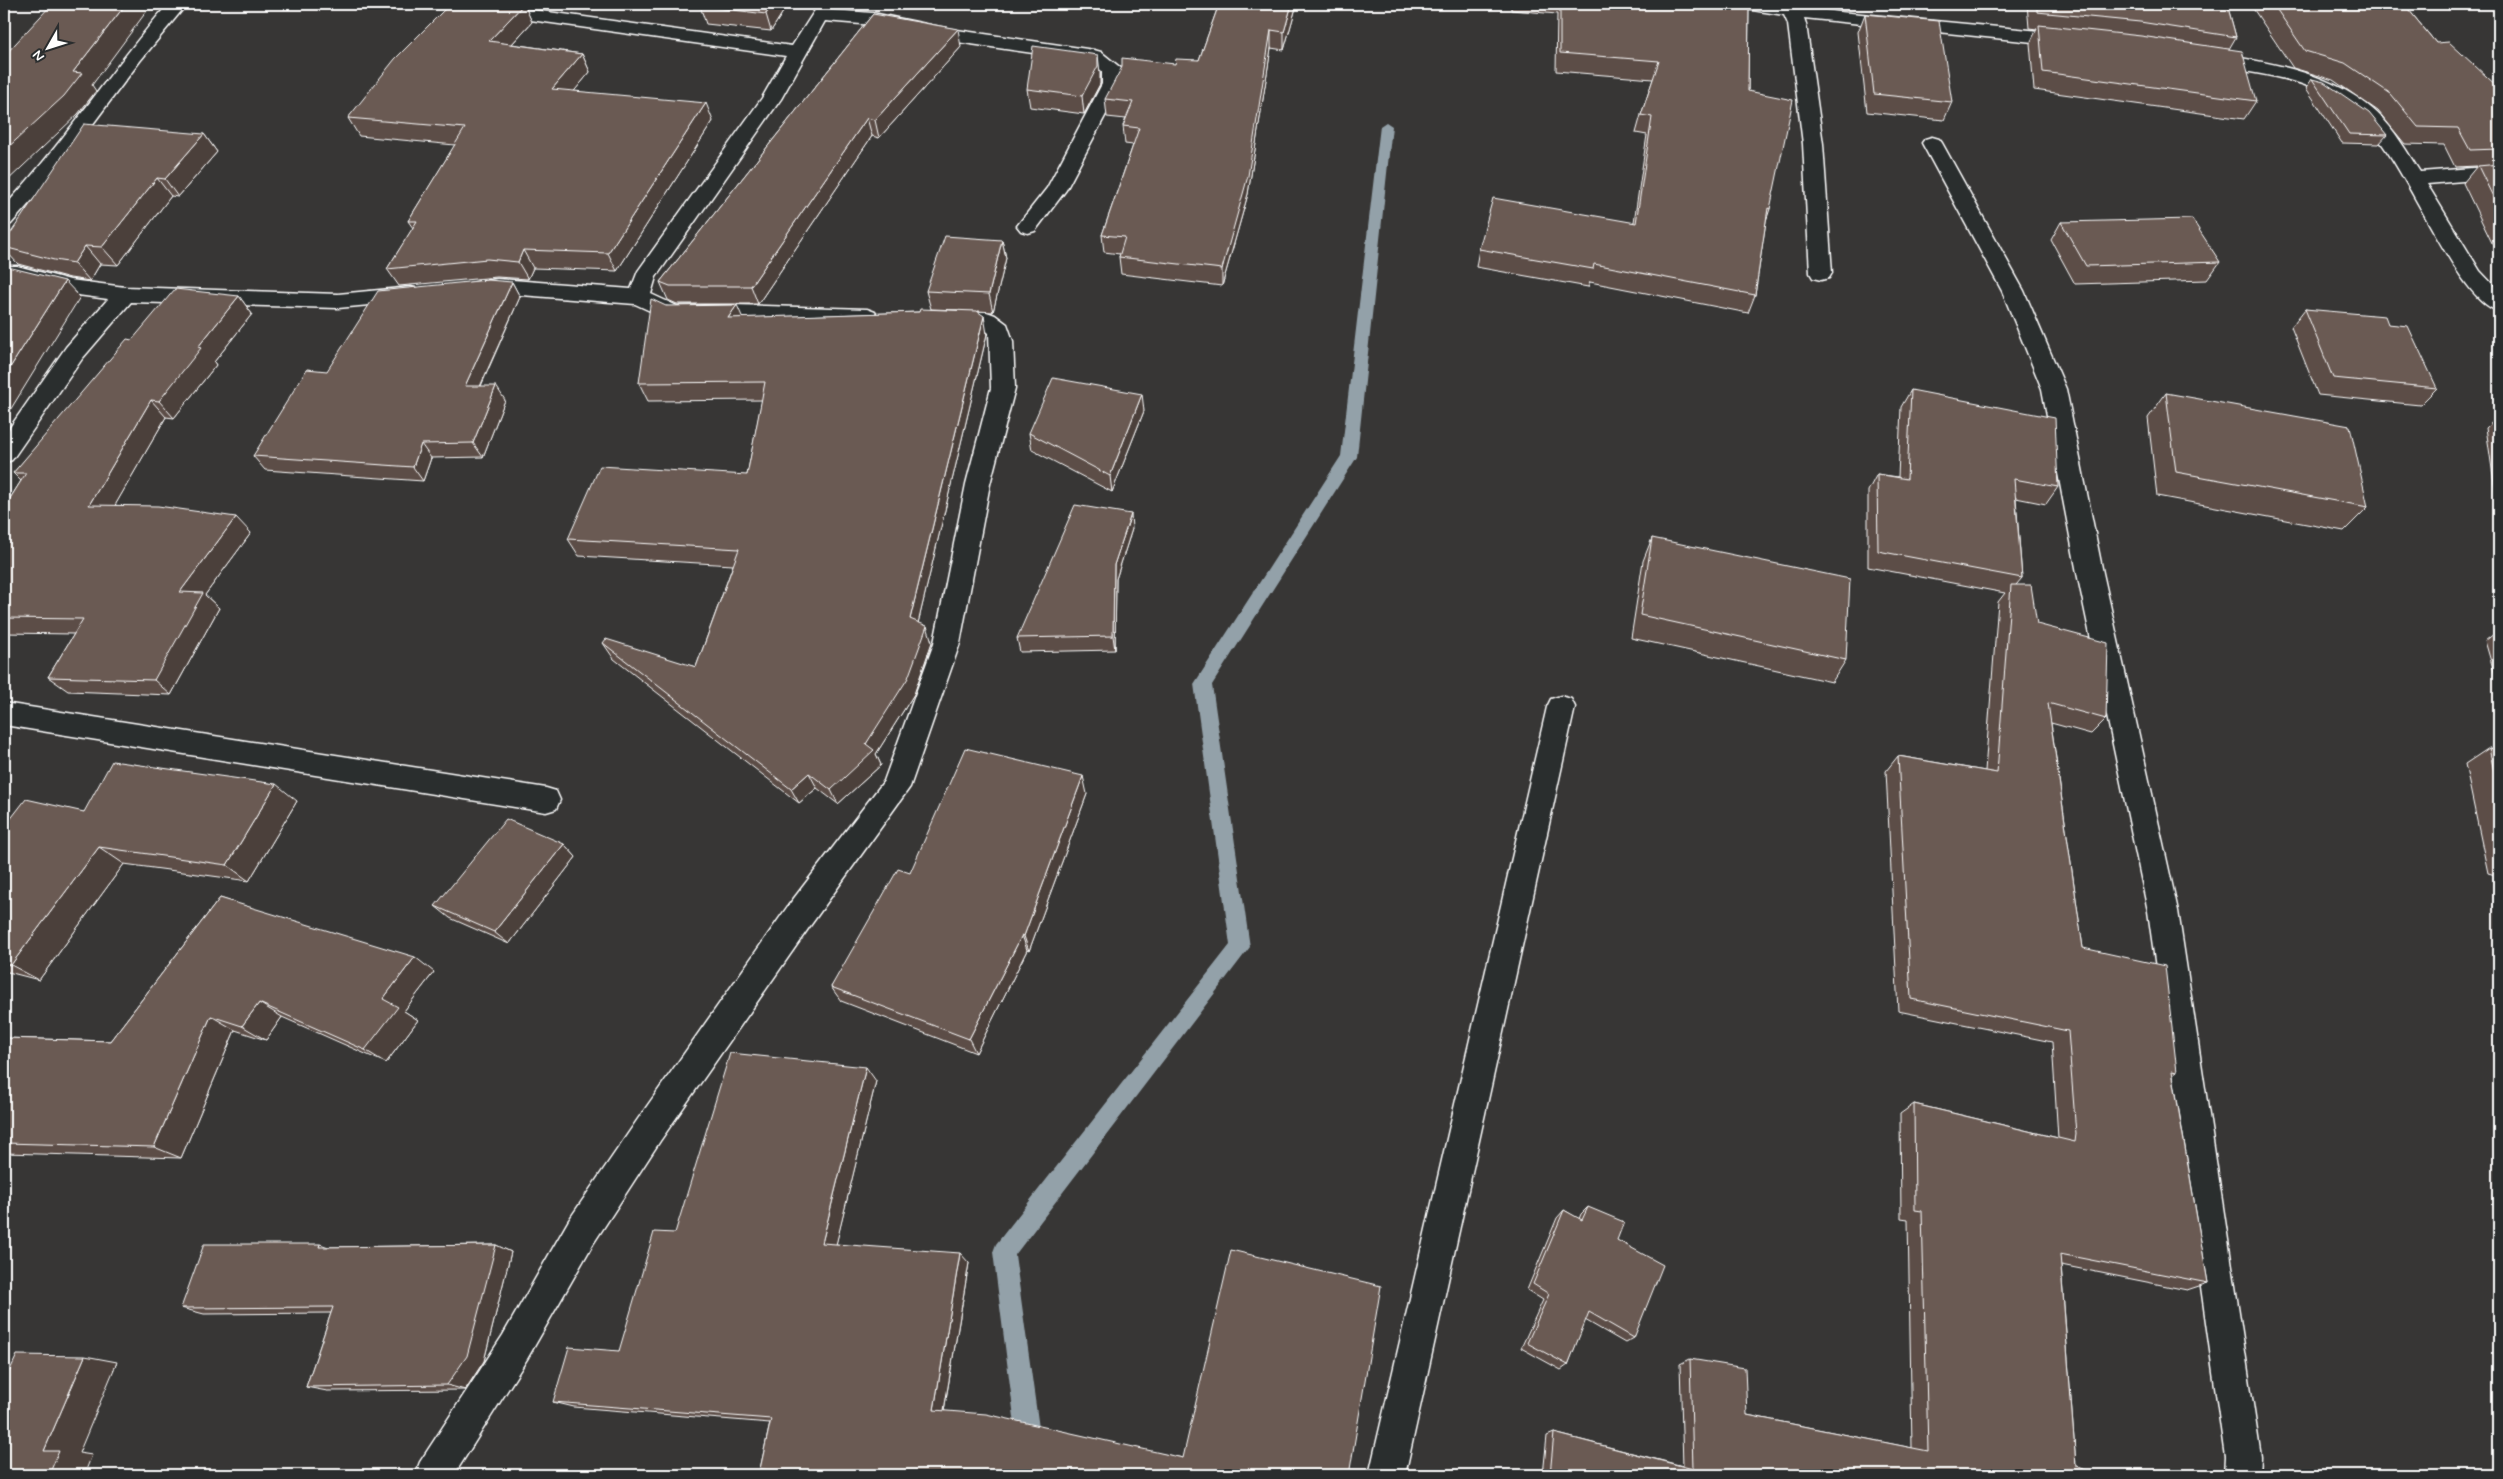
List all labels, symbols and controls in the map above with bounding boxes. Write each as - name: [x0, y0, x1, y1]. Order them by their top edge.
- north arrow: [22, 22, 72, 72]
- text: N: [29, 46, 49, 65]

